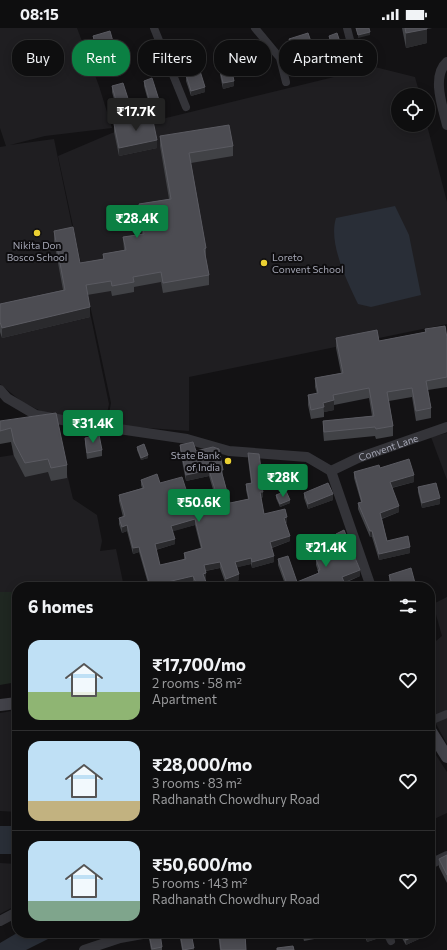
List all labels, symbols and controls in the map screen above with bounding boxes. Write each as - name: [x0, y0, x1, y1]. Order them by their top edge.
- text: 08:15: [20, 5, 59, 23]
- chip: Buy: [12, 40, 64, 76]
- chip: Rent: [72, 40, 130, 76]
- chip: Filters: [138, 40, 206, 76]
- chip: New: [214, 40, 271, 76]
- chip: Apartment: [279, 40, 377, 76]
- map controls: [391, 88, 435, 132]
- button: locate: [391, 88, 435, 132]
- pin: ₹17.7K: [103, 98, 169, 132]
- text: ₹17.7K: [116, 103, 156, 119]
- pin: ₹28.4K: [104, 205, 170, 239]
- text: ₹28.4K: [115, 210, 159, 226]
- marker: Nikita Don Bosco School: [32, 228, 42, 238]
- place label: Nikita Don Bosco School: [7, 239, 67, 263]
- place label: Loreto Convent School: [272, 251, 343, 275]
- marker: Loreto Convent School: [259, 258, 269, 268]
- pin: ₹31.4K: [60, 410, 126, 444]
- text: ₹31.4K: [72, 415, 114, 431]
- street label: Convent Lane: [357, 432, 420, 463]
- place label: State Bank of India: [171, 449, 221, 473]
- marker: State Bank of India: [223, 456, 233, 466]
- pin: ₹28K: [259, 464, 307, 498]
- text: ₹28K: [267, 469, 299, 485]
- pin: ₹50.6K: [166, 489, 232, 523]
- text: ₹50.6K: [177, 494, 221, 510]
- pin: ₹21.4K: [293, 534, 359, 568]
- text: ₹21.4K: [305, 539, 347, 555]
- icon: filters: [397, 595, 419, 617]
- text: 6 homes: [28, 596, 93, 617]
- text: ₹17,700/mo: [152, 654, 246, 675]
- icon: home: [60, 656, 108, 704]
- icon: heart: [397, 669, 419, 691]
- text: 2 rooms · 58 m²: [152, 675, 242, 691]
- text: Apartment: [152, 691, 217, 707]
- text: ₹28,000/mo: [152, 754, 252, 775]
- icon: home: [60, 757, 108, 805]
- icon: heart: [397, 770, 419, 792]
- text: 3 rooms · 83 m²: [152, 775, 242, 791]
- text: Radhanath Chowdhury Road: [152, 791, 320, 807]
- text: ₹50,600/mo: [152, 854, 252, 875]
- icon: home: [60, 857, 108, 905]
- icon: heart: [397, 870, 419, 892]
- text: 5 rooms · 143 m²: [152, 875, 248, 891]
- text: Radhanath Chowdhury Road: [152, 891, 320, 907]

